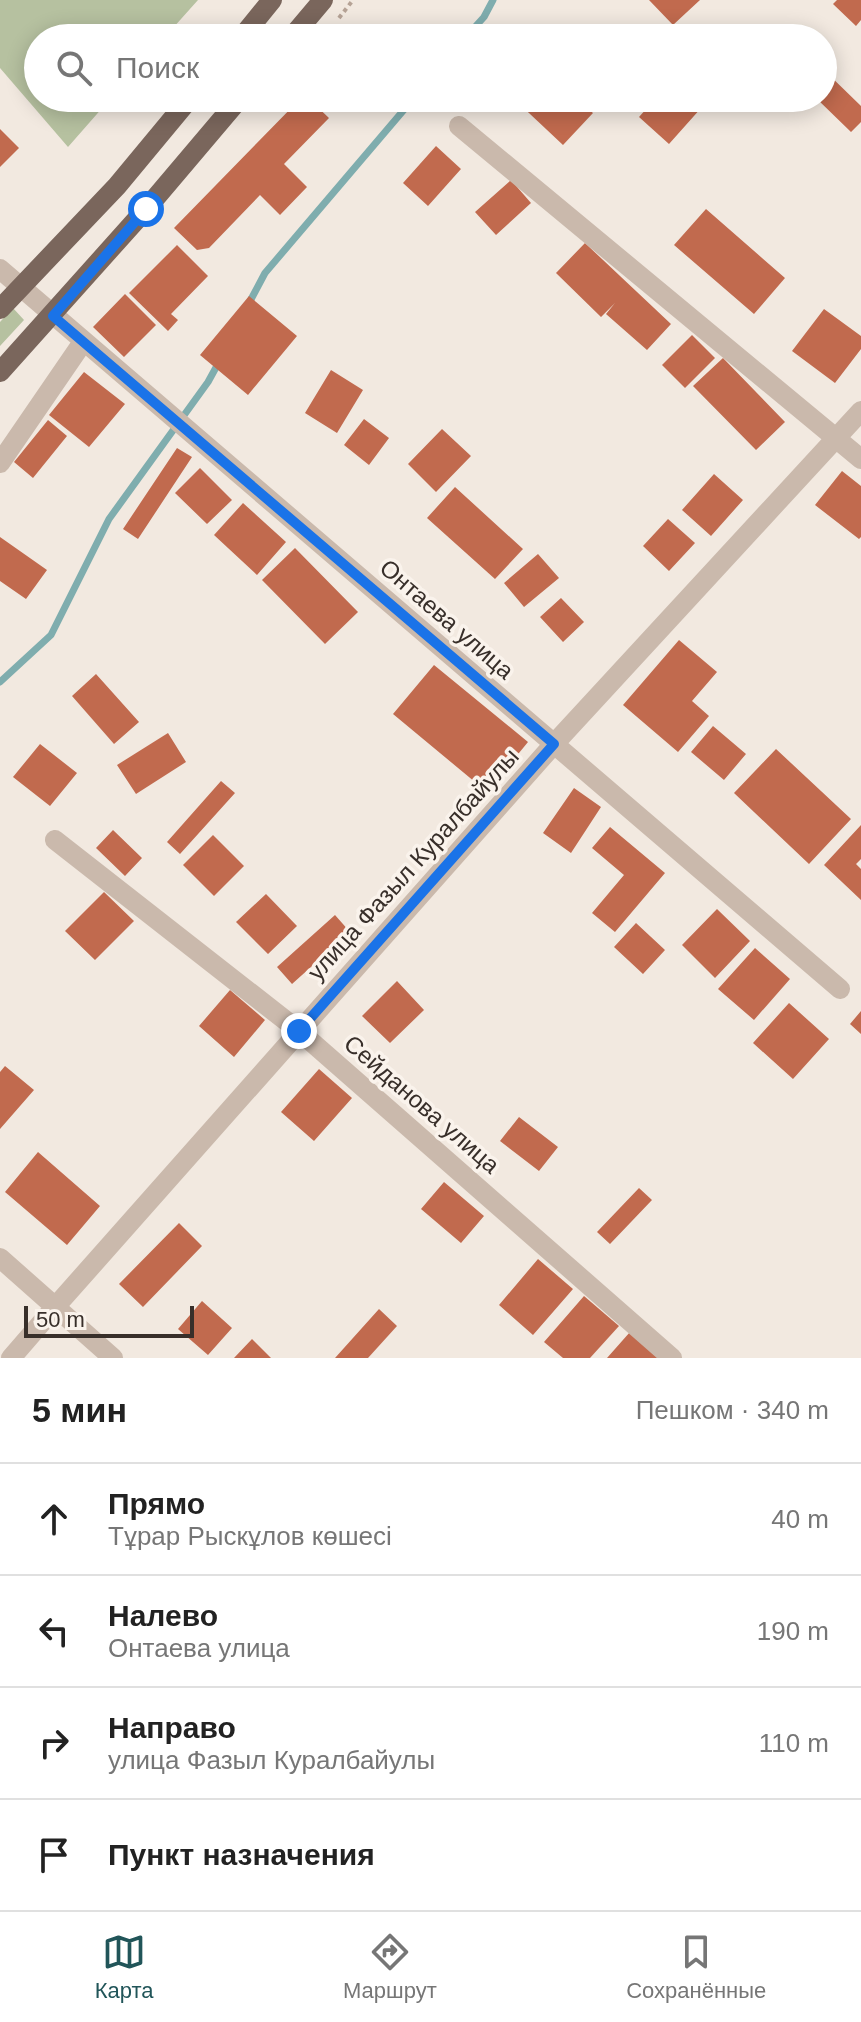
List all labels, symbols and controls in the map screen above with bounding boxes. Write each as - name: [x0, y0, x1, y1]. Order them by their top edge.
- search box: [24, 24, 837, 112]
- icon: search: [52, 46, 96, 90]
- text: Поиск: [116, 51, 199, 84]
- route start: [128, 191, 164, 227]
- street label: Онтаева улица: [375, 554, 520, 685]
- street label: улица Фазыл Куралбайулы: [302, 743, 524, 985]
- route end: [281, 1013, 317, 1049]
- street label: Сейданова улица: [339, 1029, 506, 1179]
- scale bar: [24, 1302, 194, 1338]
- text: 50 m: [36, 1307, 85, 1332]
- text: 5 мин: [32, 1391, 127, 1429]
- text: Пешком · 340 m: [636, 1395, 829, 1425]
- text: Прямо: [108, 1487, 205, 1520]
- icon: ahead: [32, 1497, 76, 1541]
- text: 40 m: [771, 1504, 829, 1534]
- text: Тұрар Рыскұлов көшесі: [108, 1521, 392, 1551]
- text: Налево: [108, 1599, 218, 1632]
- icon: left: [32, 1609, 76, 1653]
- text: 190 m: [757, 1616, 829, 1646]
- text: Онтаева улица: [108, 1633, 290, 1663]
- text: Направо: [108, 1711, 236, 1744]
- icon: right: [32, 1721, 76, 1765]
- text: 110 m: [759, 1728, 829, 1758]
- text: улица Фазыл Куралбайулы: [108, 1745, 435, 1775]
- icon: arrive: [32, 1833, 76, 1877]
- text: Пункт назначения: [108, 1838, 375, 1871]
- tab: Карта: [95, 1930, 154, 2004]
- tab: Маршрут: [343, 1930, 437, 2004]
- tab: Сохранённые: [626, 1930, 766, 2004]

